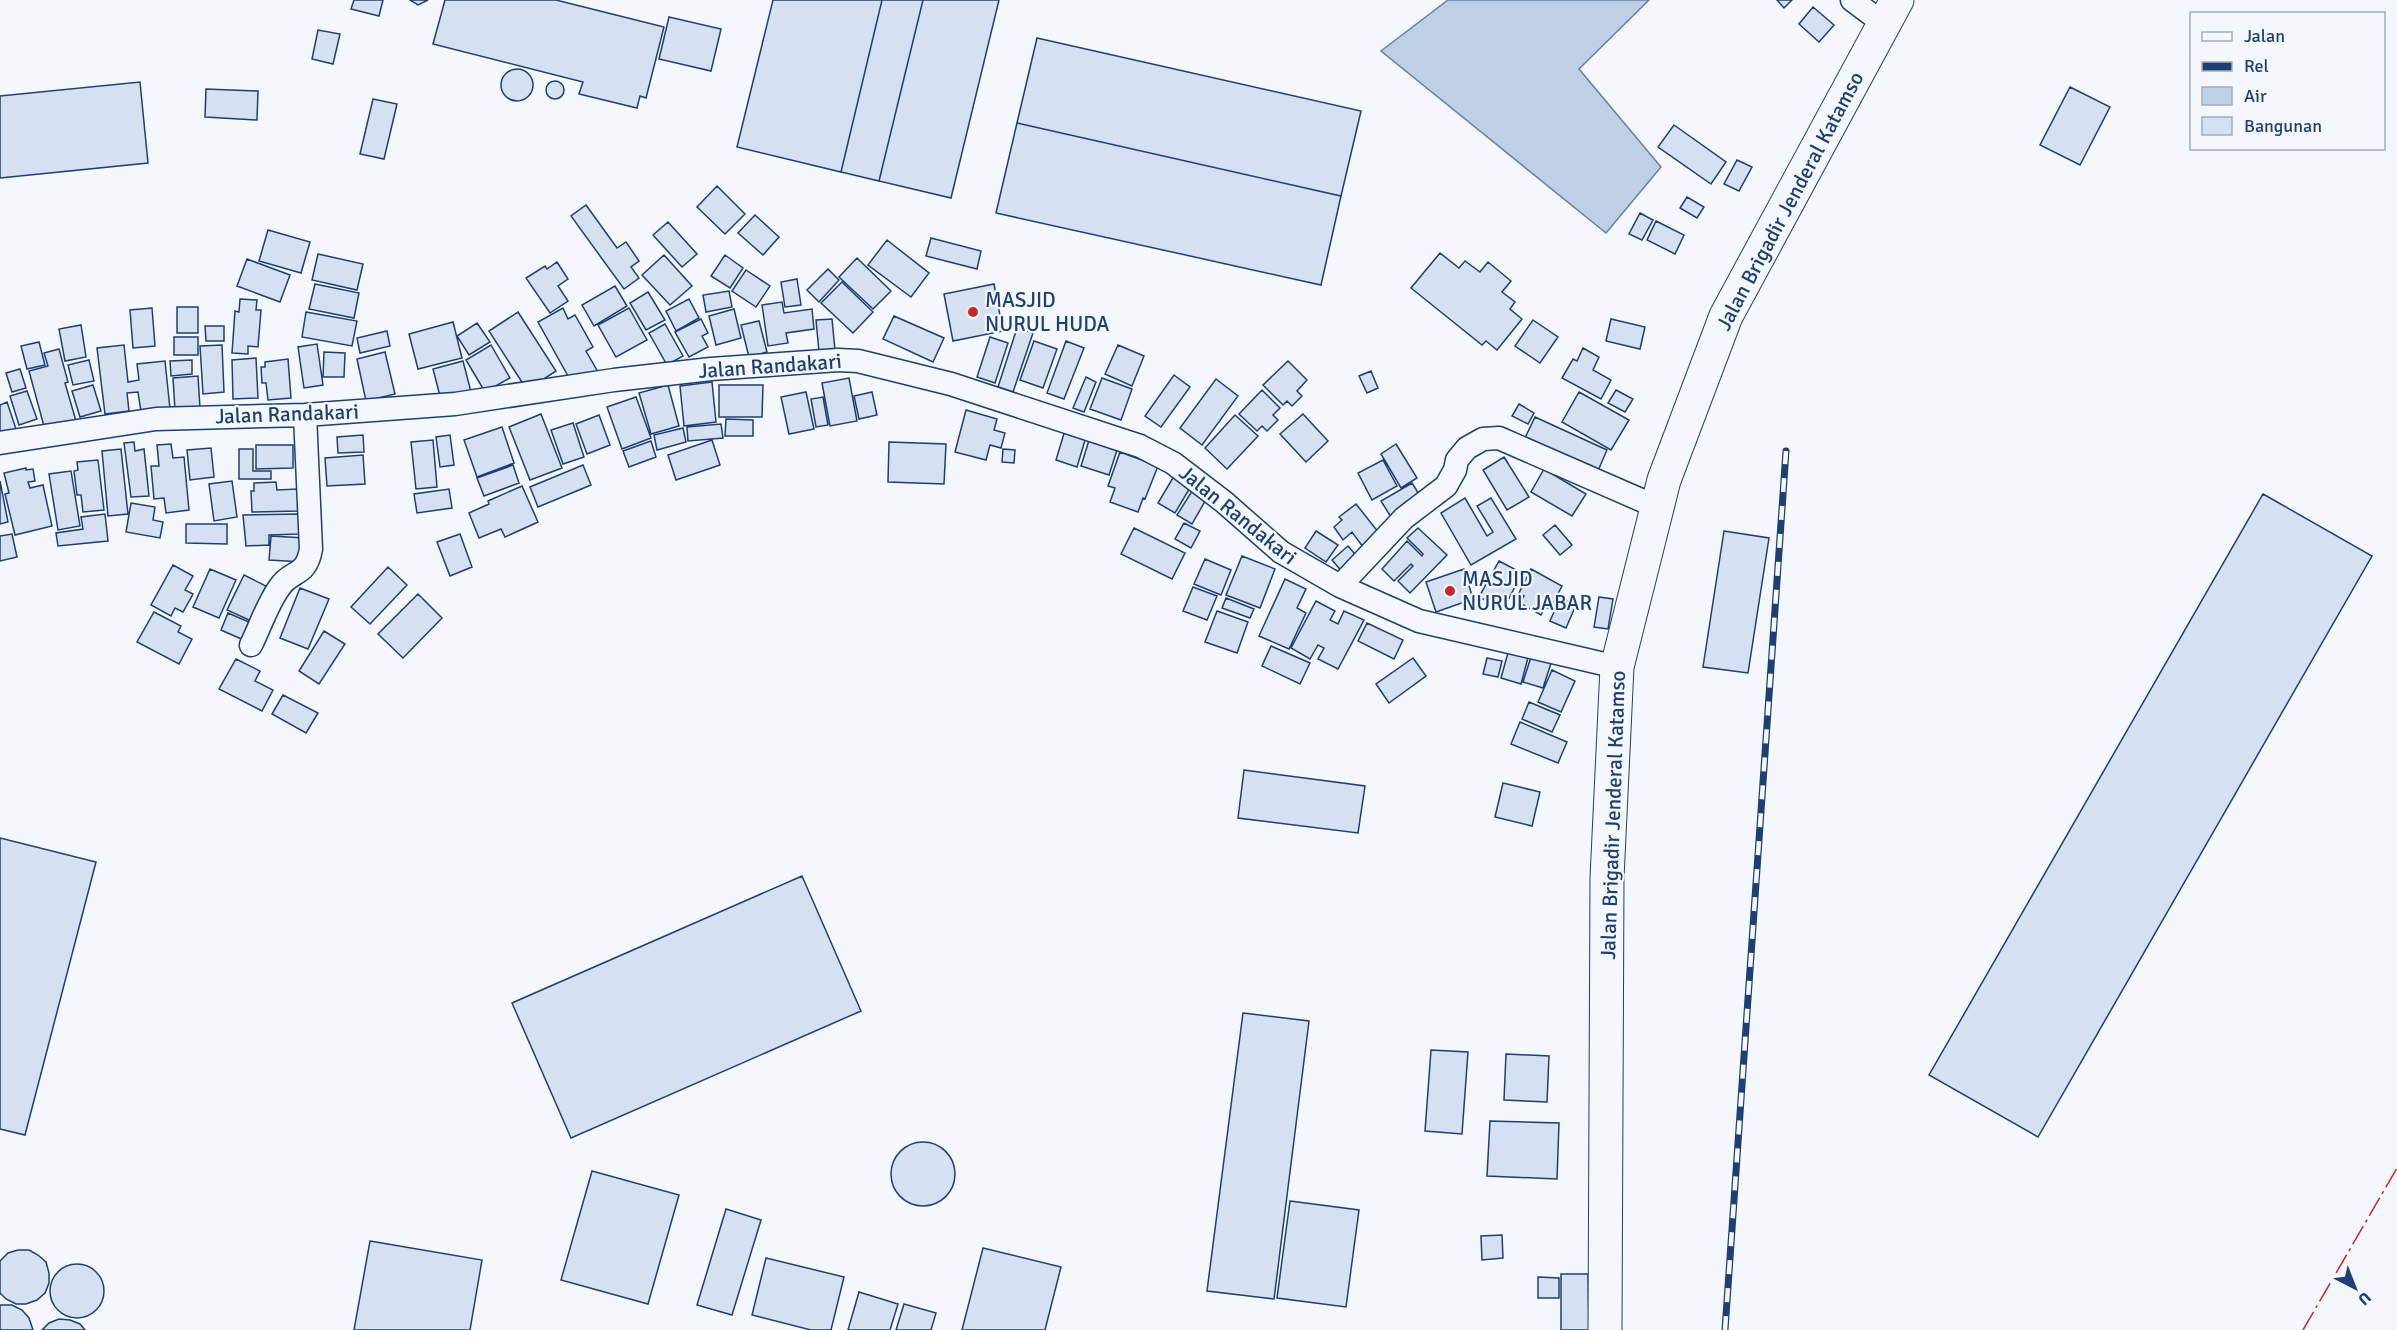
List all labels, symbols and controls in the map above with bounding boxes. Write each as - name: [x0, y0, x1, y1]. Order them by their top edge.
- legend: [2190, 12, 2385, 150]
- text: Jalan: [2244, 25, 2285, 47]
- text: Rel: [2244, 55, 2269, 77]
- street label: Jalan Brigadir Jenderal Katamso: [1711, 67, 1869, 335]
- text: Air: [2244, 85, 2267, 107]
- text: Bangunan: [2244, 115, 2322, 137]
- place label: MASJID NURUL HUDA: [985, 287, 1110, 337]
- marker: MASJID NURUL HUDA: [966, 305, 980, 319]
- street label: Jalan Randakari: [697, 348, 843, 384]
- street label: Jalan Randakari: [215, 398, 359, 430]
- street label: Jalan Randakari: [1174, 460, 1302, 570]
- place label: MASJID NURUL JABAR: [1462, 566, 1592, 616]
- marker: MASJID NURUL JABAR: [1443, 584, 1457, 598]
- street label: Jalan Brigadir Jenderal Katamso: [1595, 670, 1631, 960]
- north arrow: [2325, 1258, 2385, 1318]
- text: U: [2354, 1287, 2375, 1309]

